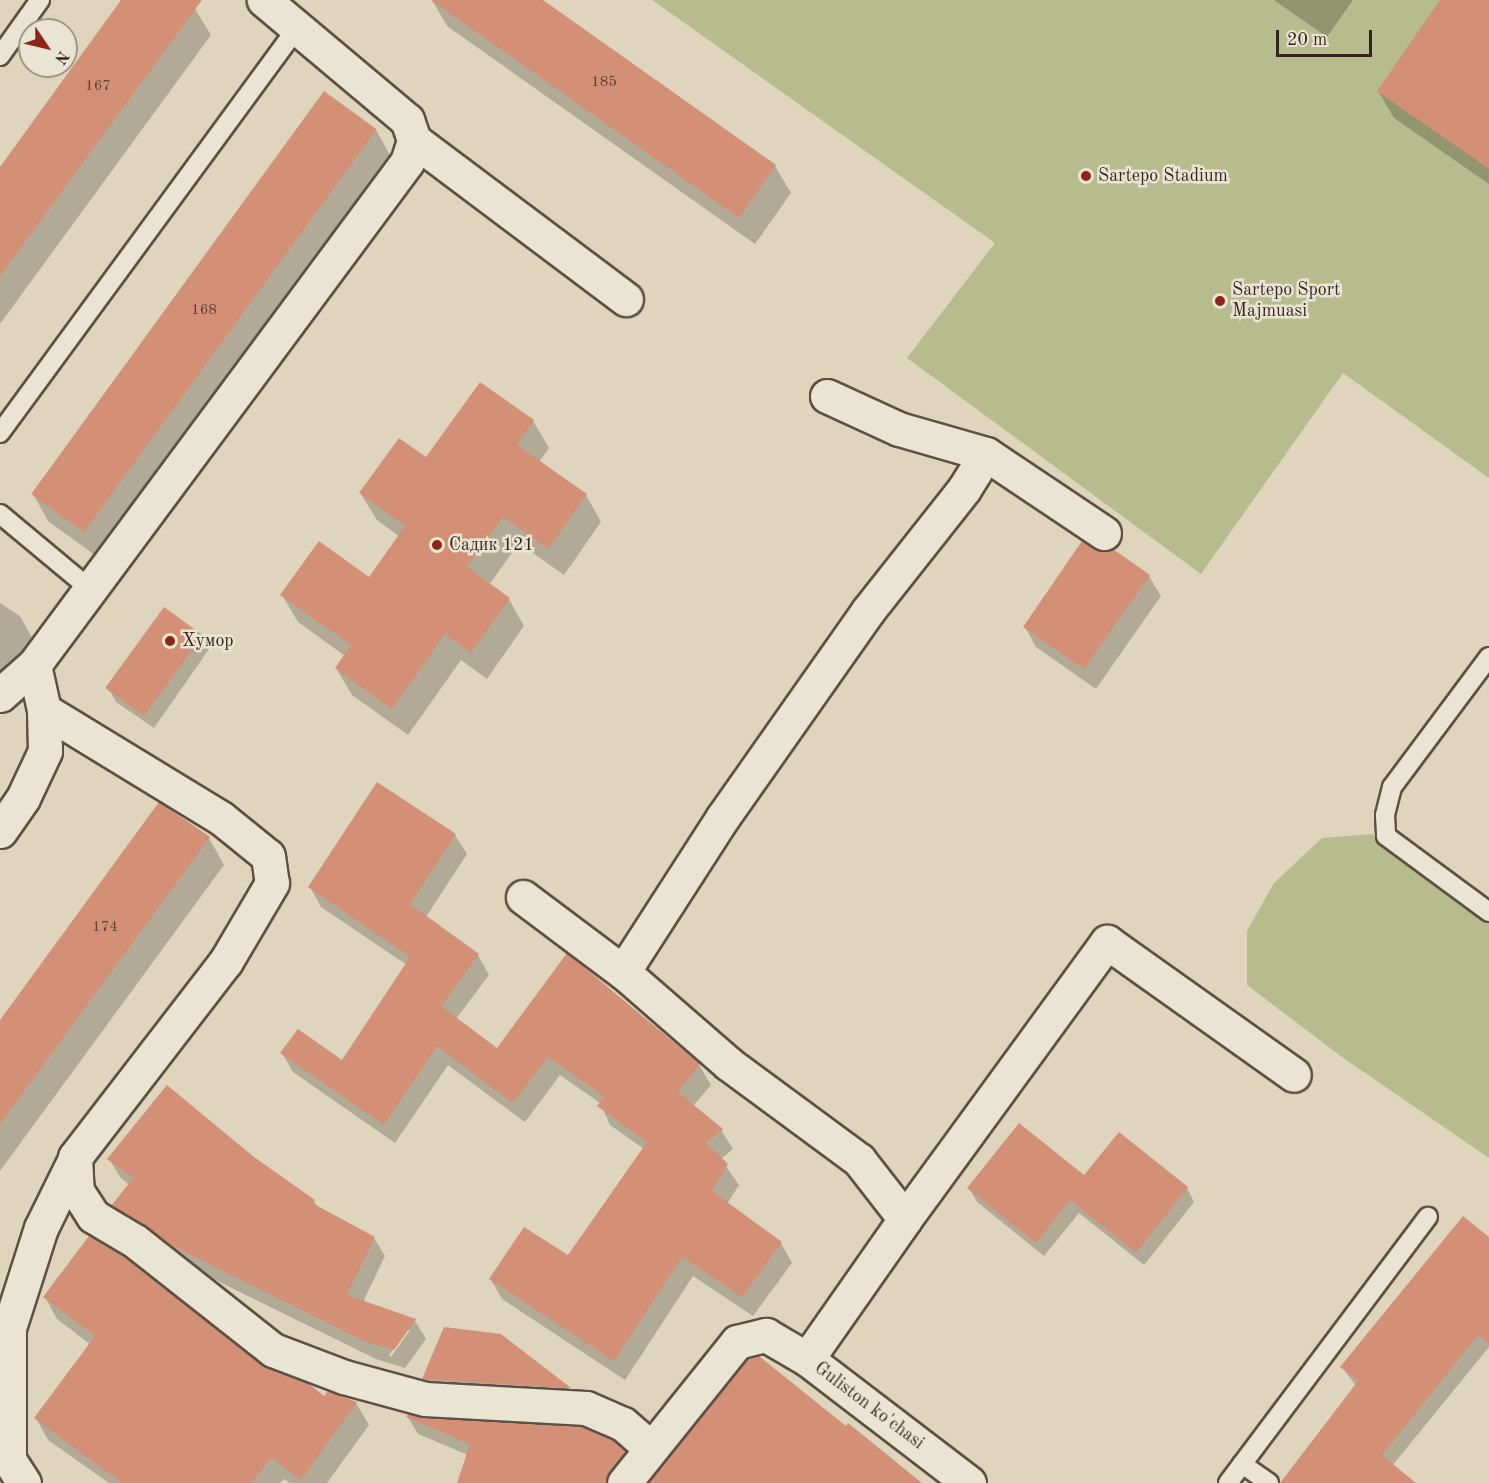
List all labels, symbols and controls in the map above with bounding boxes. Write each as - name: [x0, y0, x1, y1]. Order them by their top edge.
- north arrow: [18, 18, 78, 78]
- scale bar: [1279, 18, 1375, 56]
- text: 20 m: [1287, 31, 1327, 49]
- text: N: [51, 48, 71, 67]
- house number: 185: [591, 74, 617, 92]
- house number: 167: [85, 78, 111, 96]
- place label: Sartepo Stadium: [1098, 165, 1228, 187]
- marker: Sartepo Stadium: [1079, 169, 1093, 183]
- place label: Sartepo Sport Majmuasi: [1232, 280, 1340, 322]
- marker: Sartepo Sport Majmuasi: [1213, 294, 1227, 308]
- house number: 168: [191, 302, 217, 320]
- place label: Садик 121: [449, 534, 534, 556]
- marker: Садик 121: [430, 538, 444, 552]
- place label: Хумор: [182, 630, 234, 652]
- marker: Хумор: [163, 634, 177, 648]
- house number: 174: [92, 919, 118, 937]
- street label: Guliston ko'chasi: [810, 1358, 928, 1454]

